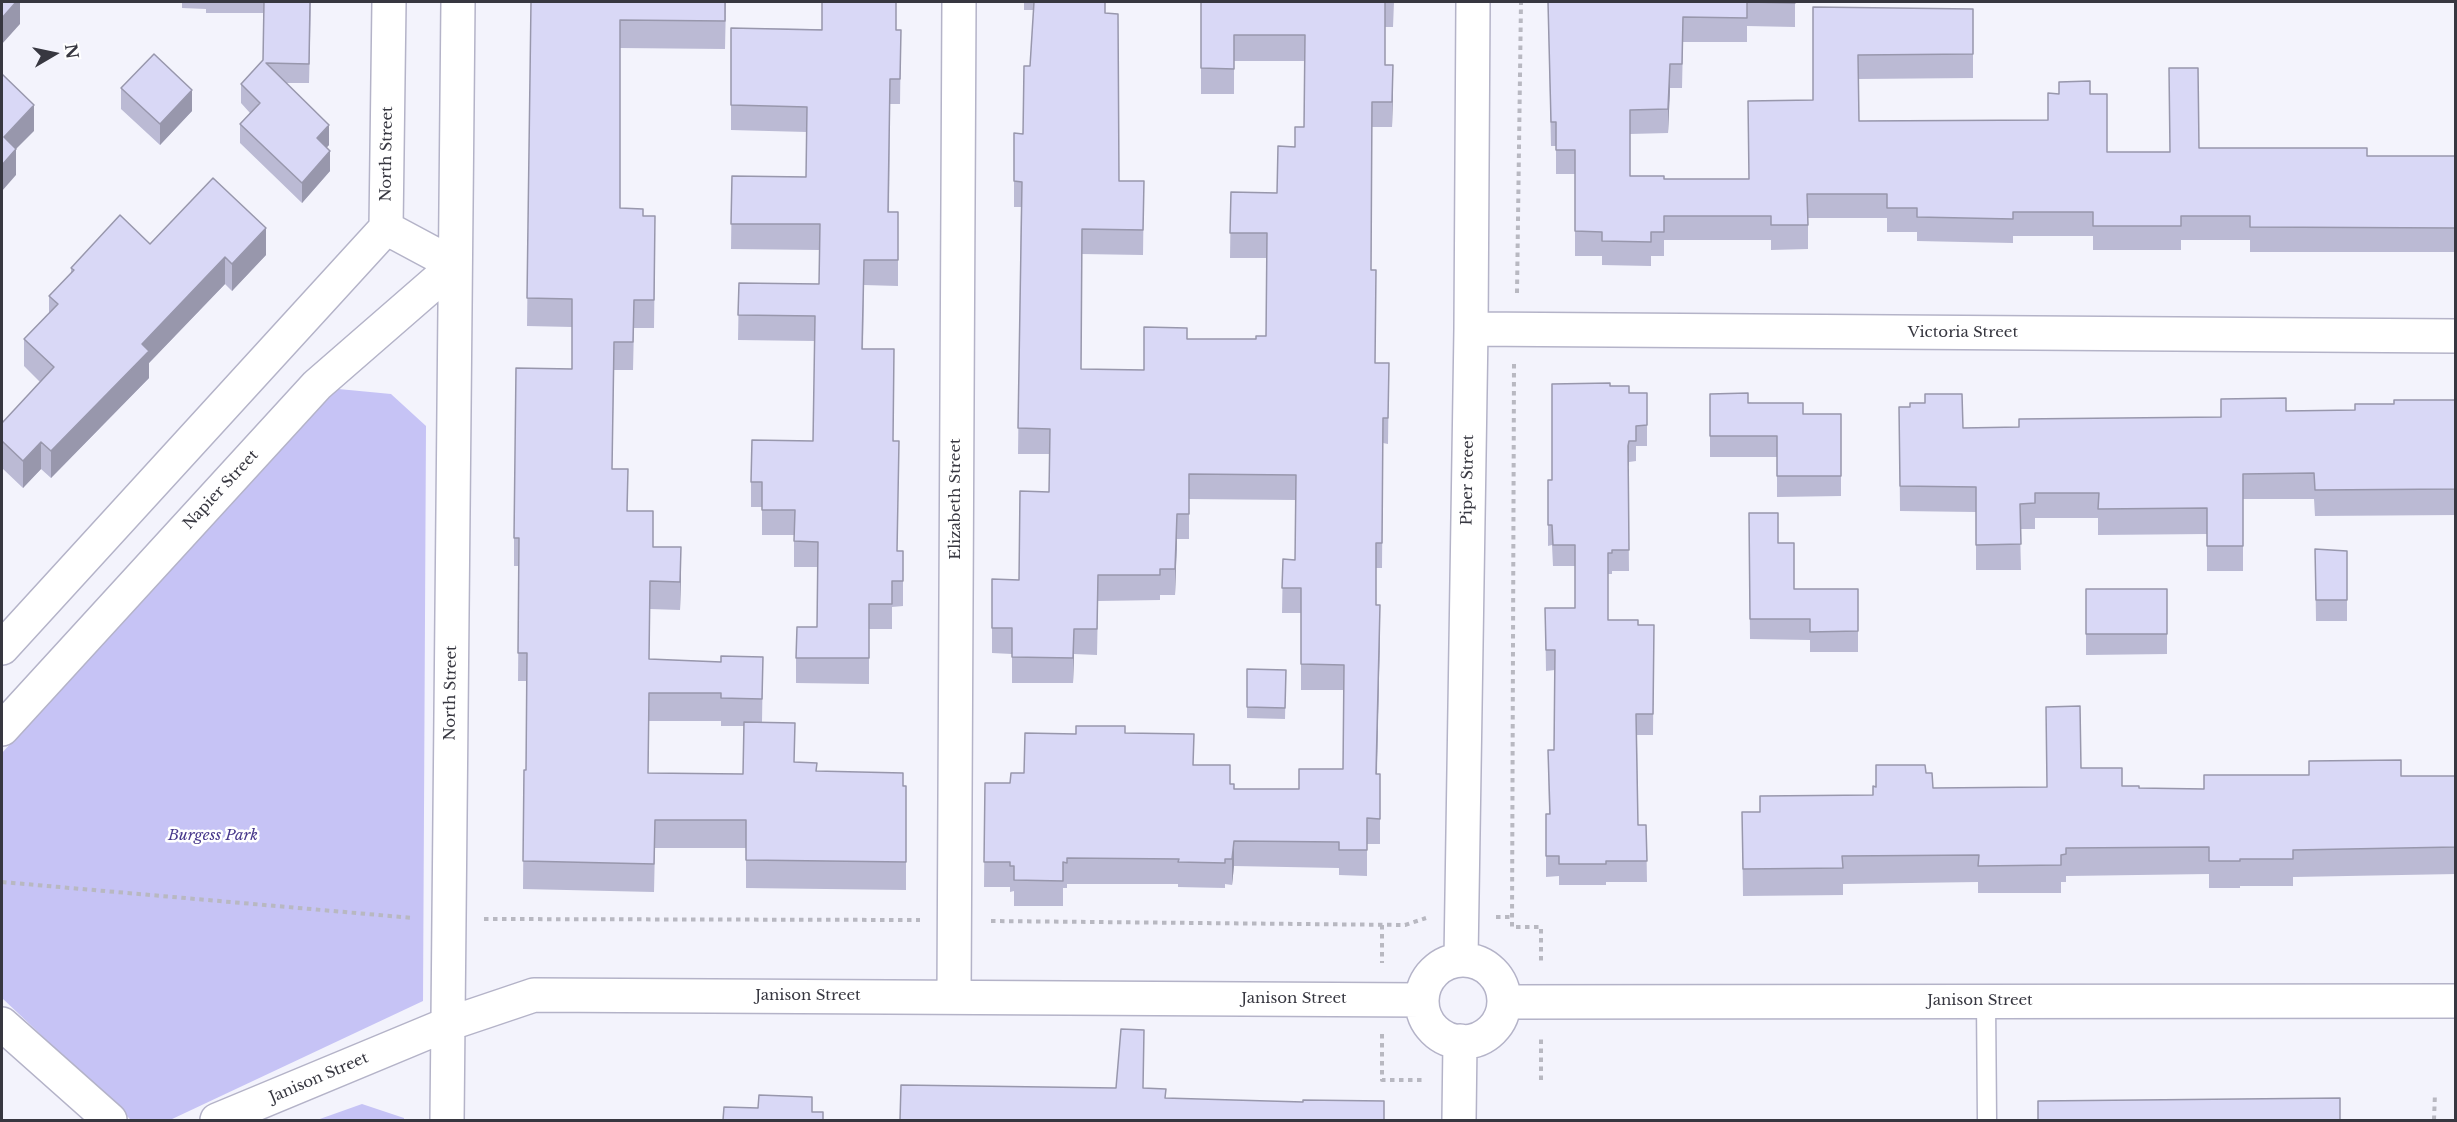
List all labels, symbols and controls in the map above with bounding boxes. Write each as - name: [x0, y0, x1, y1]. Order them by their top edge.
- north arrow: [24, 24, 84, 84]
- text: N: [61, 42, 83, 60]
- street label: North Street: [377, 106, 397, 202]
- street label: Victoria Street: [1908, 324, 2018, 342]
- street label: Piper Street: [1458, 434, 1478, 526]
- street label: Elizabeth Street: [947, 438, 965, 560]
- street label: Napier Street: [180, 447, 262, 533]
- street label: North Street: [441, 645, 461, 741]
- park label: Burgess Park: [168, 827, 258, 845]
- street label: Janison Street: [755, 987, 861, 1005]
- street label: Janison Street: [1241, 990, 1347, 1008]
- street label: Janison Street: [1927, 992, 2033, 1010]
- street label: Janison Street: [267, 1049, 371, 1107]

